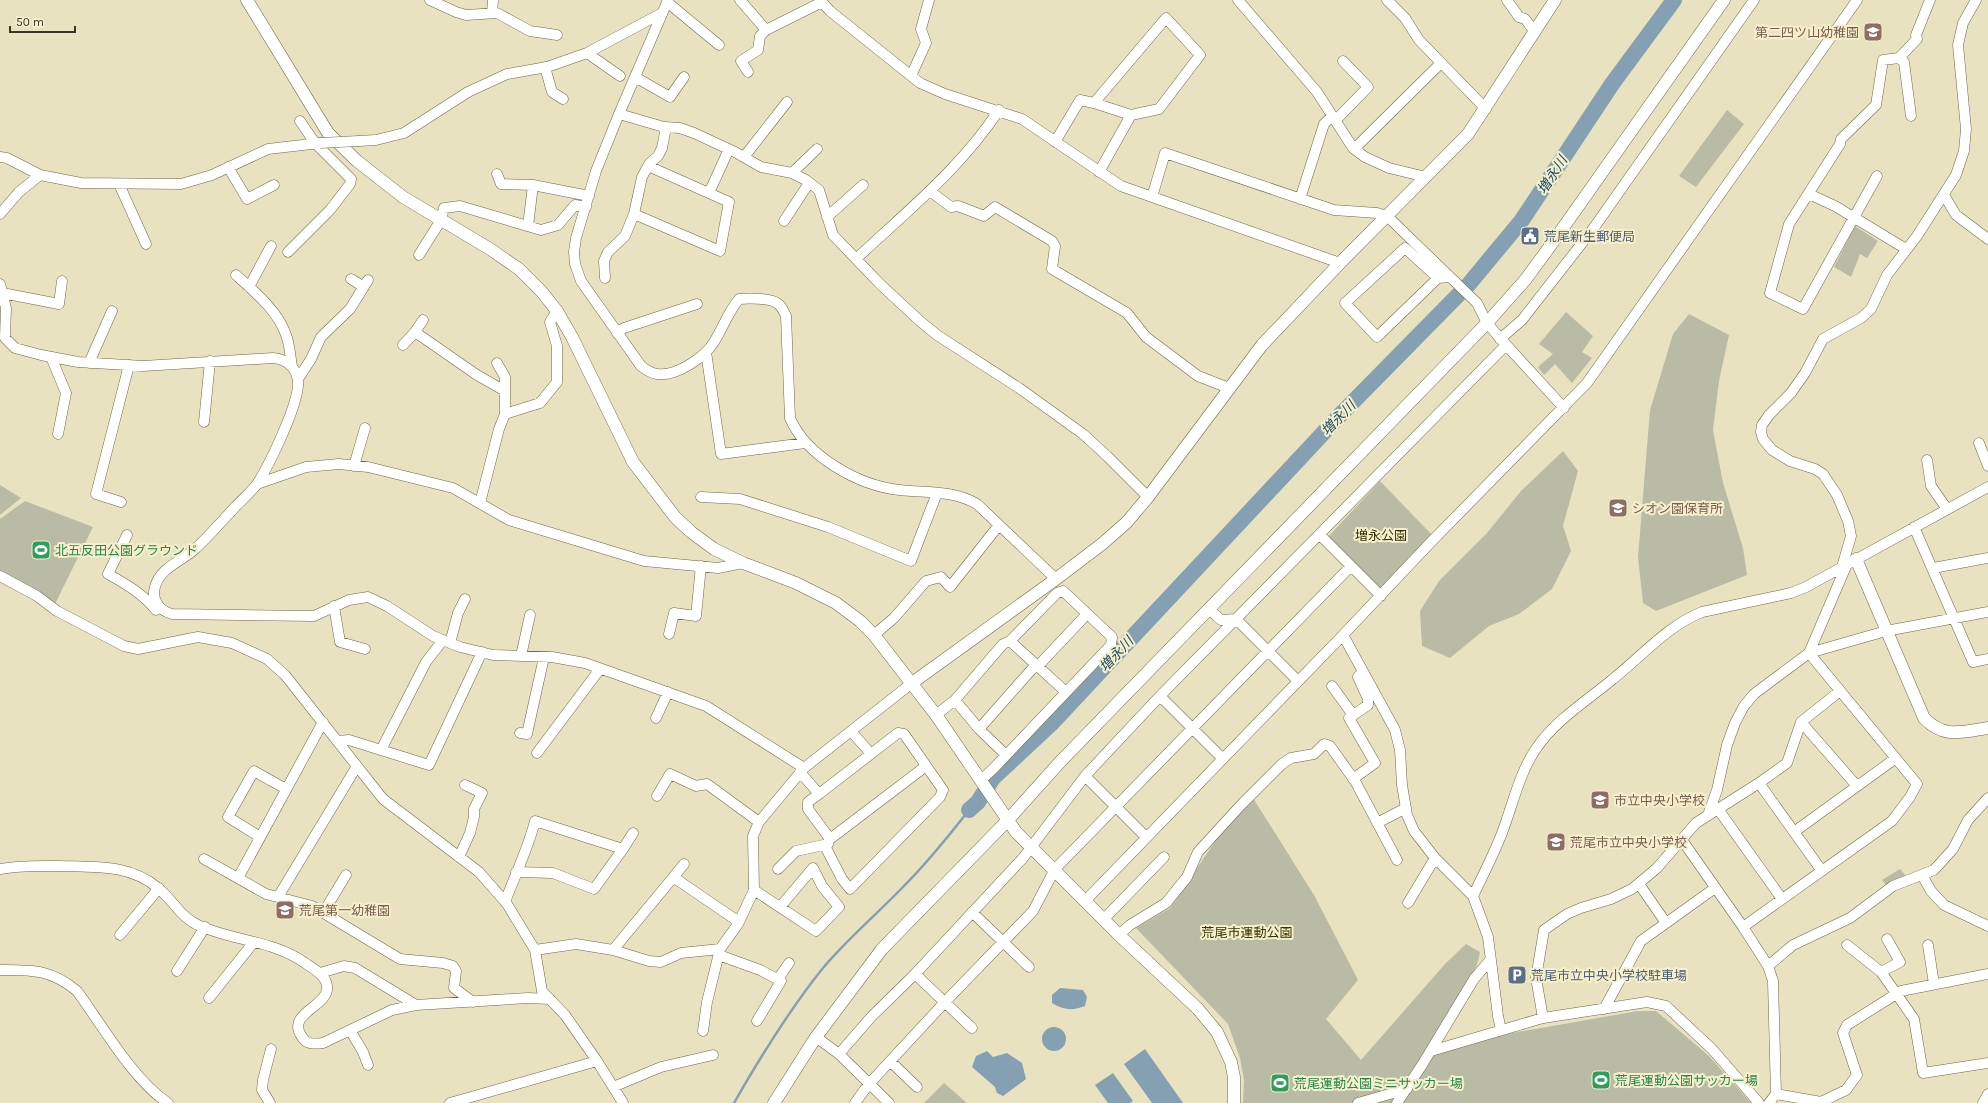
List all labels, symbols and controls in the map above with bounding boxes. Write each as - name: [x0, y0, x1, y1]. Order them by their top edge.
- scale bar: [10, 8, 75, 34]
- text: 50 m: [16, 15, 44, 29]
- school or university icon: 第二四ツ山幼稚園: [1862, 21, 1884, 43]
- place label: 第二四ツ山幼稚園: [1755, 25, 1859, 40]
- water label: 増永川: [1534, 151, 1572, 198]
- public building icon: 荒尾新生郵便局: [1519, 225, 1541, 247]
- place label: 荒尾新生郵便局: [1544, 229, 1635, 244]
- water label: 増永川: [1318, 396, 1360, 439]
- school or university icon: シオン園保育所: [1607, 497, 1629, 519]
- place label: シオン園保育所: [1632, 501, 1723, 516]
- park label: 増永公園: [1355, 528, 1407, 543]
- sports icon: 北五反田公園グラウンド: [30, 539, 52, 561]
- place label: 北五反田公園グラウンド: [55, 543, 198, 558]
- water label: 増永川: [1096, 632, 1138, 675]
- school or university icon: 市立中央小学校: [1589, 789, 1611, 811]
- place label: 市立中央小学校: [1614, 793, 1705, 808]
- school or university icon: 荒尾市立中央小学校: [1545, 831, 1567, 853]
- place label: 荒尾市立中央小学校: [1570, 835, 1687, 850]
- school or university icon: 荒尾第一幼稚園: [274, 899, 296, 921]
- place label: 荒尾第一幼稚園: [299, 903, 390, 918]
- park label: 荒尾市運動公園: [1201, 925, 1293, 940]
- parking icon: 荒尾市立中央小学校駐車場: [1506, 964, 1528, 986]
- place label: 荒尾市立中央小学校駐車場: [1531, 968, 1687, 983]
- sports icon: 荒尾運動公園サッカー場: [1590, 1069, 1612, 1091]
- sports icon: 荒尾運動公園ミニサッカー場: [1269, 1072, 1291, 1094]
- place label: 荒尾運動公園サッカー場: [1615, 1073, 1758, 1088]
- place label: 荒尾運動公園ミニサッカー場: [1294, 1076, 1463, 1091]

